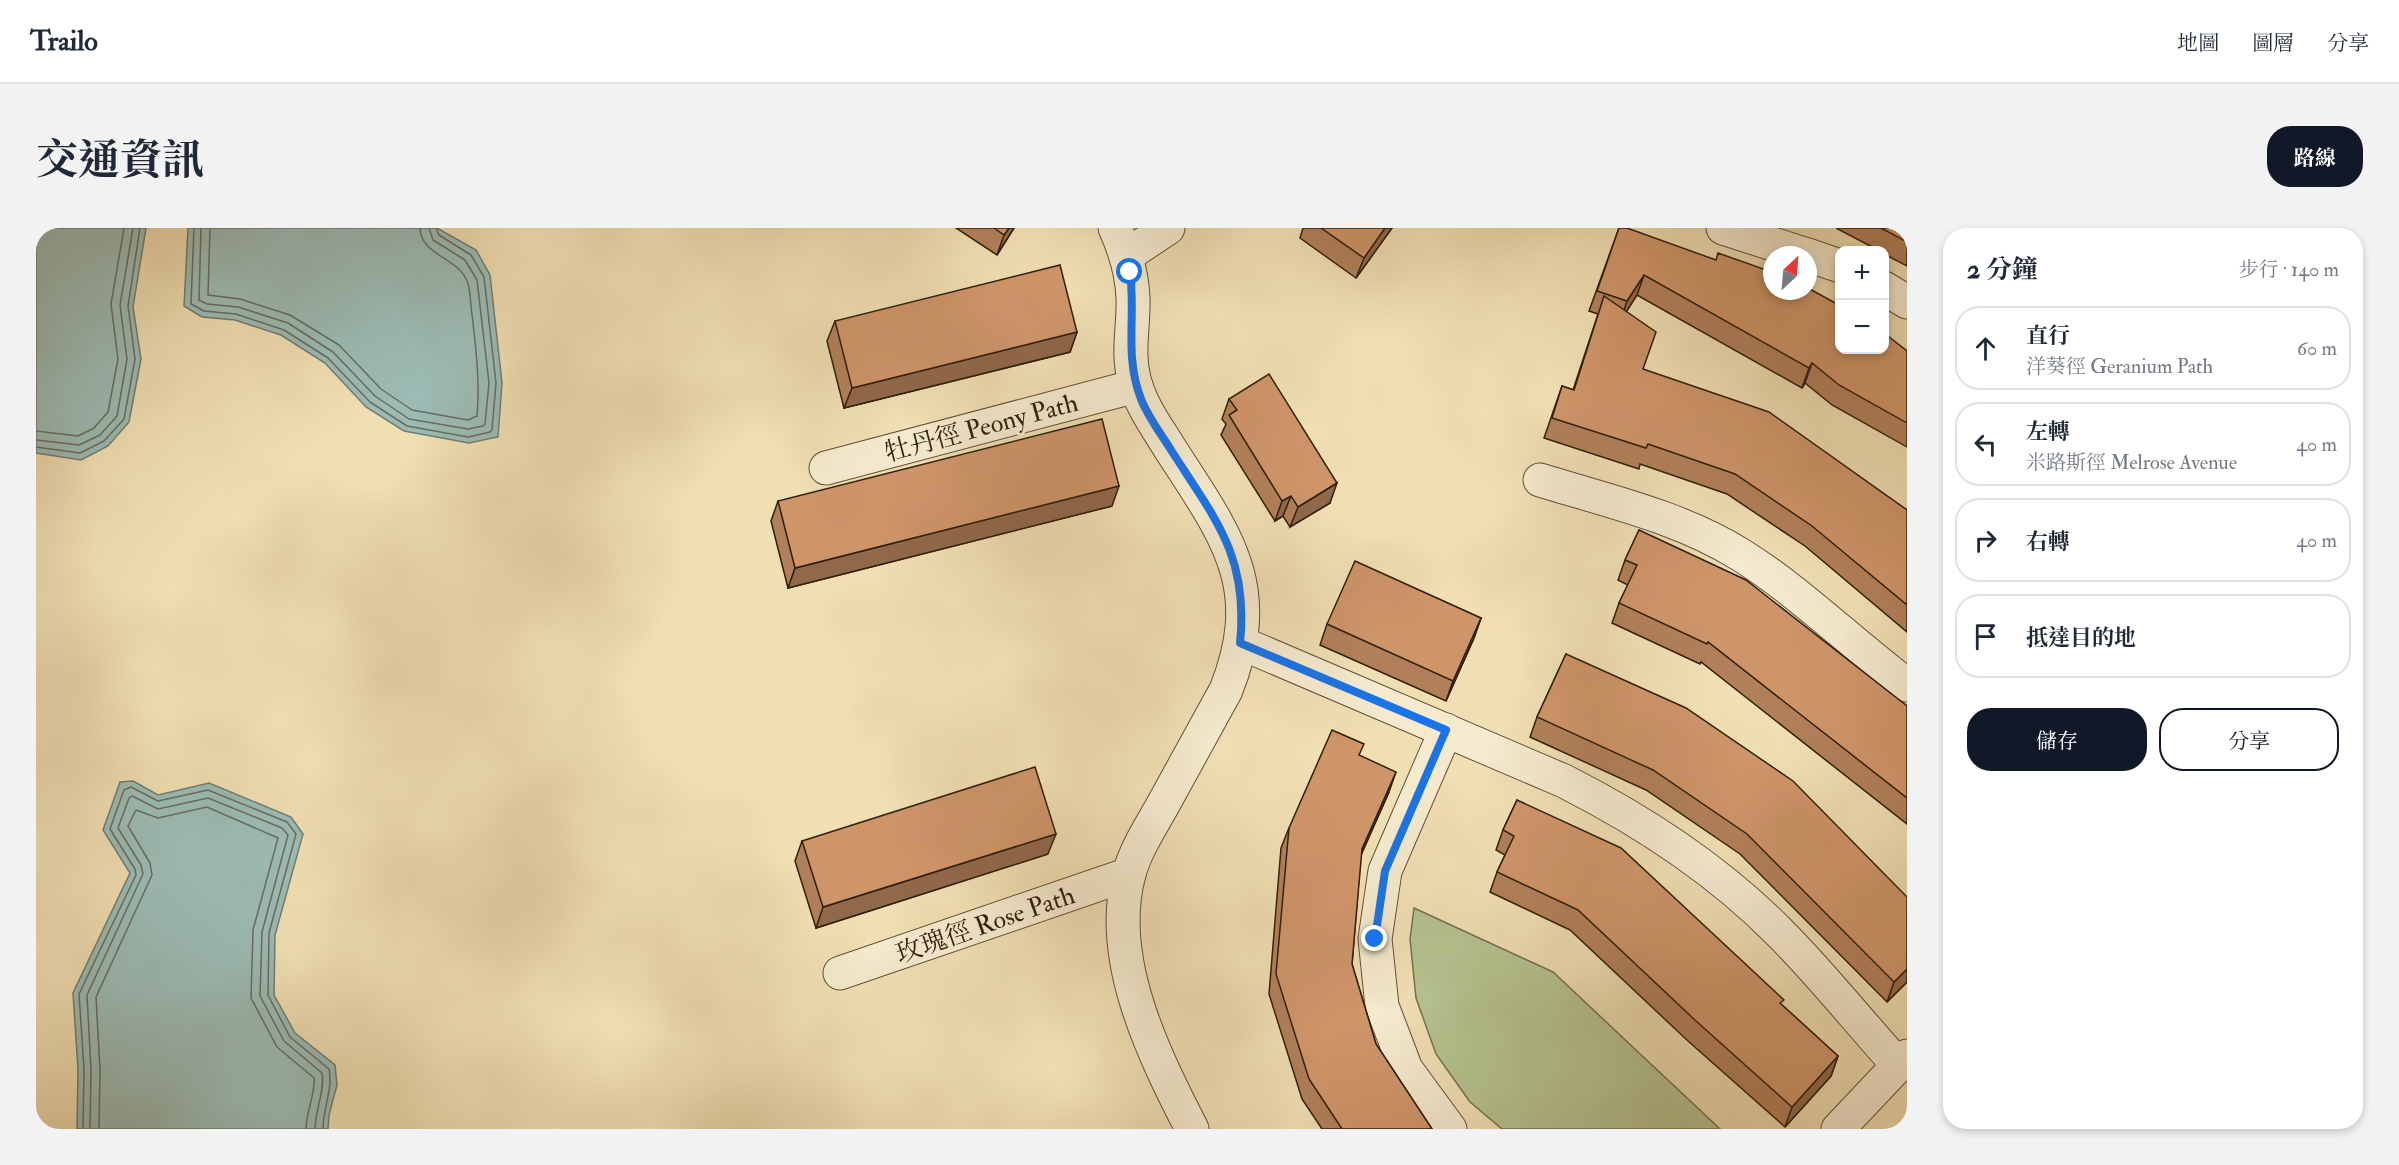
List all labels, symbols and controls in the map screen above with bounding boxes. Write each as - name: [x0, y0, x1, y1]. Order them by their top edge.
- text: Trailo: [30, 24, 98, 59]
- text: 地圖: [2177, 30, 2219, 57]
- text: 圖層: [2252, 30, 2294, 57]
- text: 分享: [2327, 30, 2369, 57]
- button: 路線: [2267, 126, 2363, 187]
- text: 交通資訊: [36, 135, 204, 187]
- north arrow: [1763, 246, 1817, 300]
- map controls: [1835, 246, 1889, 354]
- button: +: [1835, 246, 1889, 300]
- text: 2 分鐘: [1967, 254, 2038, 286]
- text: 步行 · 140 m: [2239, 257, 2339, 282]
- route start: [1116, 258, 1142, 284]
- button: −: [1835, 300, 1889, 354]
- text: 直行: [2026, 322, 2070, 350]
- icon: ahead: [1969, 332, 2002, 365]
- text: 60 m: [2297, 336, 2337, 361]
- text: 洋葵徑 Geranium Path: [2026, 354, 2213, 379]
- street label: 牡丹徑 Peony Path: [881, 387, 1082, 469]
- text: 左轉: [2026, 418, 2070, 446]
- icon: left: [1969, 428, 2002, 461]
- text: 40 m: [2296, 432, 2337, 457]
- text: 米路斯徑 Melrose Avenue: [2026, 450, 2237, 475]
- icon: right: [1969, 524, 2002, 557]
- text: 右轉: [2026, 528, 2070, 556]
- text: 40 m: [2296, 528, 2337, 553]
- icon: arrive: [1969, 620, 2002, 653]
- text: 抵達目的地: [2026, 624, 2136, 652]
- button: 儲存: [1967, 708, 2147, 771]
- button: 分享: [2159, 708, 2339, 771]
- street label: 玫瑰徑 Rose Path: [892, 879, 1079, 971]
- route end: [1361, 925, 1387, 951]

